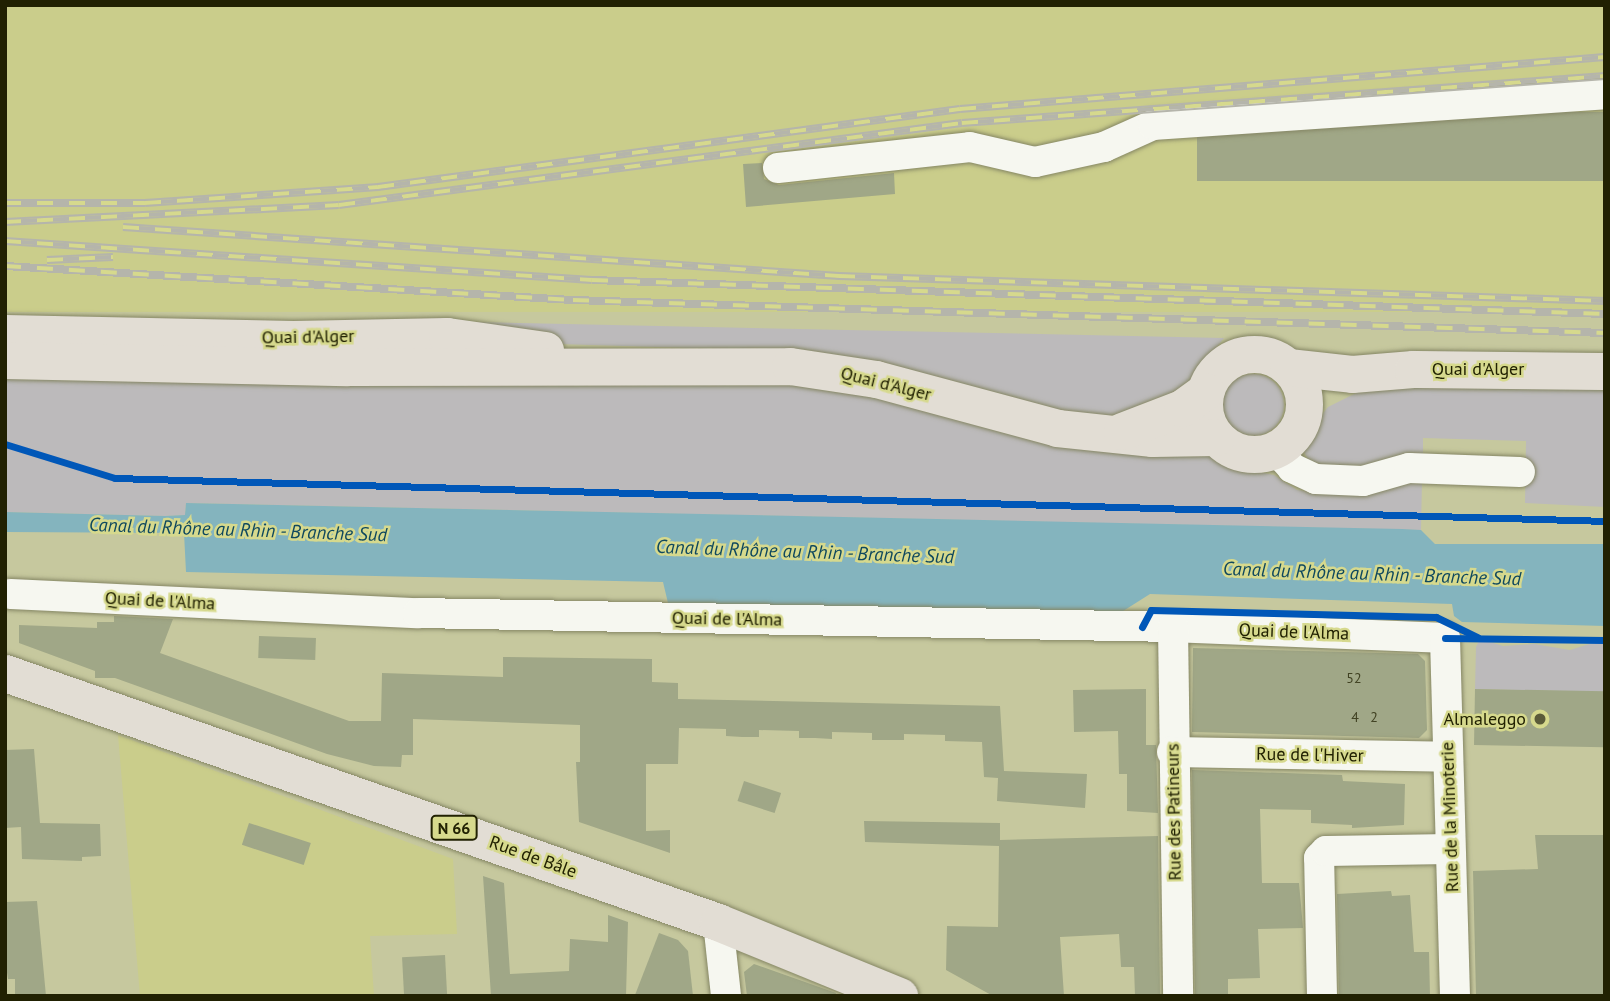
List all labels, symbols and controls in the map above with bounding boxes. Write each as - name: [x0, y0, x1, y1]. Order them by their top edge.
- street label: Quai d'Alger: [261, 325, 355, 349]
- street label: Quai d'Alger: [1432, 358, 1524, 380]
- street label: Quai d'Alger: [838, 362, 934, 406]
- water label: Canal du Rhône au Rhin - Branche Sud: [88, 513, 388, 547]
- water label: Canal du Rhône au Rhin - Branche Sud: [655, 535, 955, 569]
- water label: Canal du Rhône au Rhin - Branche Sud: [1222, 557, 1522, 591]
- street label: Quai de l'Alma: [104, 587, 216, 615]
- street label: Quai de l'Alma: [672, 607, 782, 631]
- street label: Quai de l'Alma: [1238, 619, 1350, 645]
- house number: 52: [1346, 670, 1362, 686]
- place label: Almaleggo: [1443, 708, 1526, 730]
- house number: 4: [1351, 709, 1359, 725]
- house number: 2: [1370, 709, 1378, 725]
- marker: Almaleggo: [1532, 711, 1548, 727]
- street label: Rue de la Minoterie: [1437, 741, 1463, 893]
- street label: Rue des Patineurs: [1162, 743, 1186, 881]
- street label: Rue de l'Hiver: [1256, 743, 1364, 767]
- road number: N 66: [430, 816, 478, 841]
- street label: Rue de Bâle: [486, 831, 580, 883]

